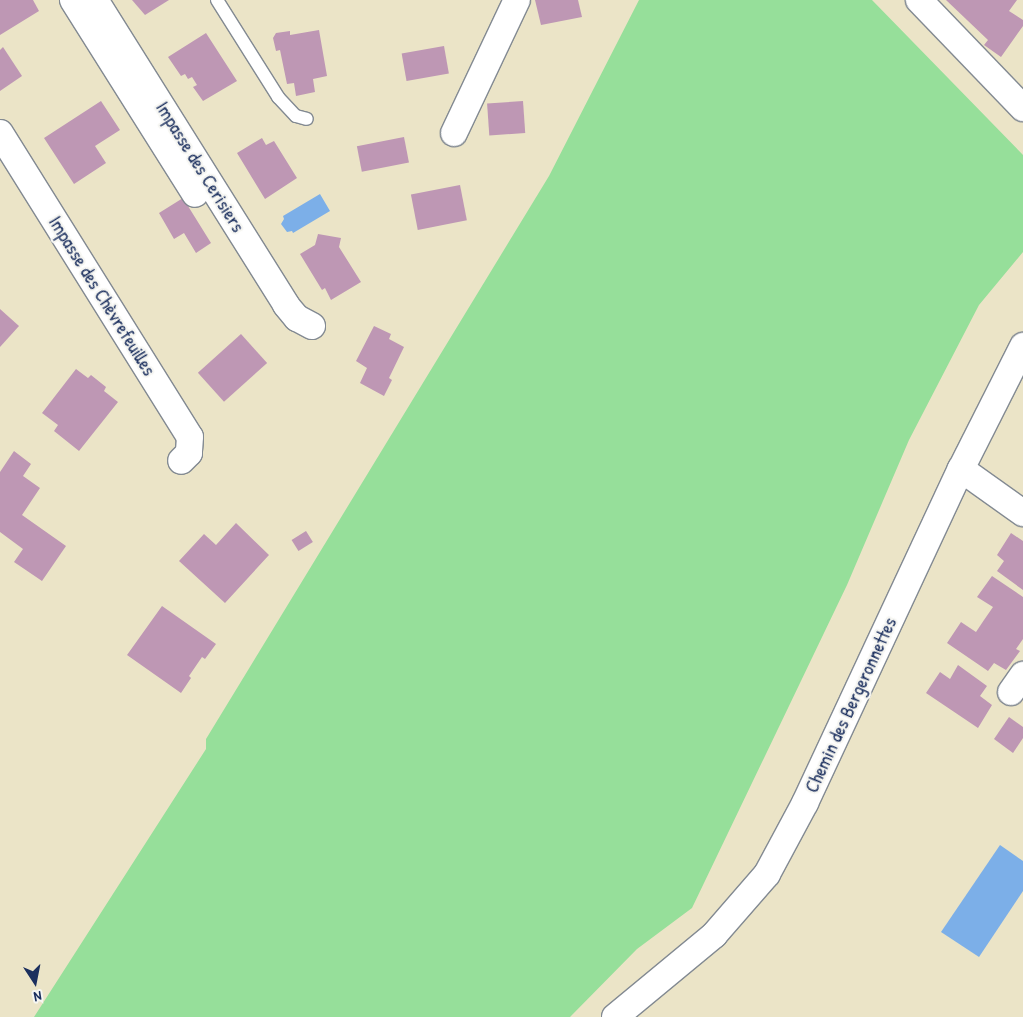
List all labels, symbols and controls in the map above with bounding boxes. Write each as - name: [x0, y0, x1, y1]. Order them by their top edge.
- street label: Impasse des Cerisiers: [151, 98, 249, 236]
- street label: Impasse des Chèvrefeuilles: [44, 212, 160, 380]
- street label: Chemin des Bergeronnettes: [800, 614, 902, 796]
- north arrow: [10, 957, 60, 1007]
- text: N: [32, 987, 43, 1007]

